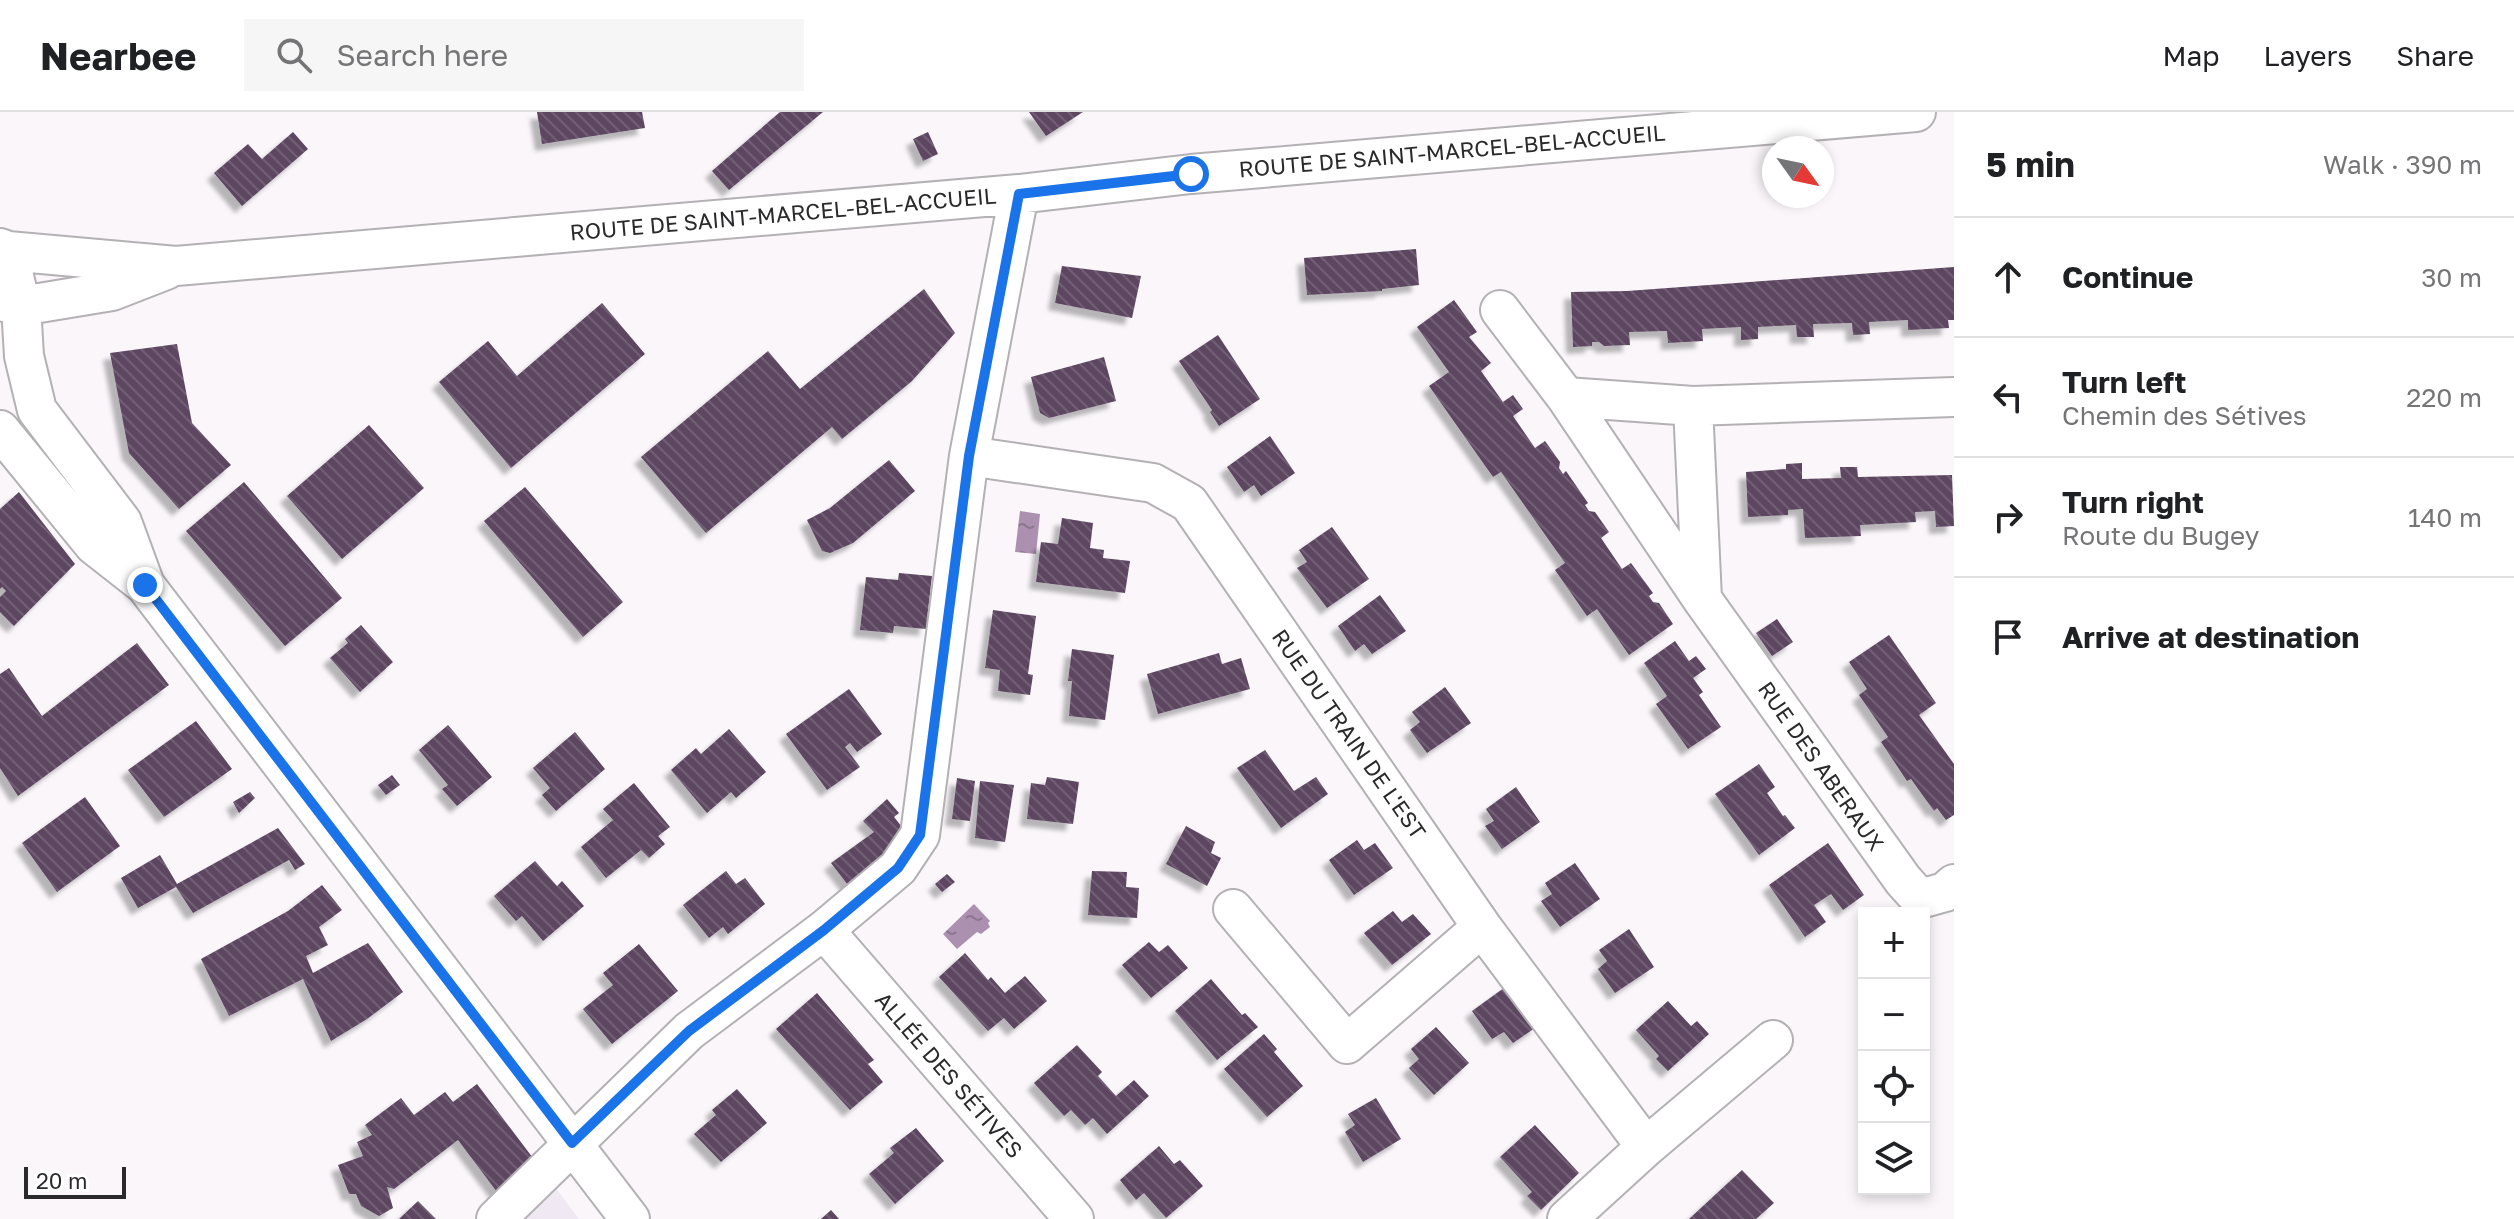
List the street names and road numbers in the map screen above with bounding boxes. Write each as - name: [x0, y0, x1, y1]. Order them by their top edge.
- street label: ROUTE DE SAINT-MARCEL-BEL-ACCUEIL: [1238, 118, 1667, 183]
- street label: ROUTE DE SAINT-MARCEL-BEL-ACCUEIL: [569, 181, 998, 246]
- street label: RUE DU TRAIN DE L'EST: [1267, 624, 1432, 844]
- street label: RUE DES ABERAUX: [1753, 676, 1890, 856]
- street label: ALLÉE DES SÉTIVES: [870, 986, 1029, 1163]

